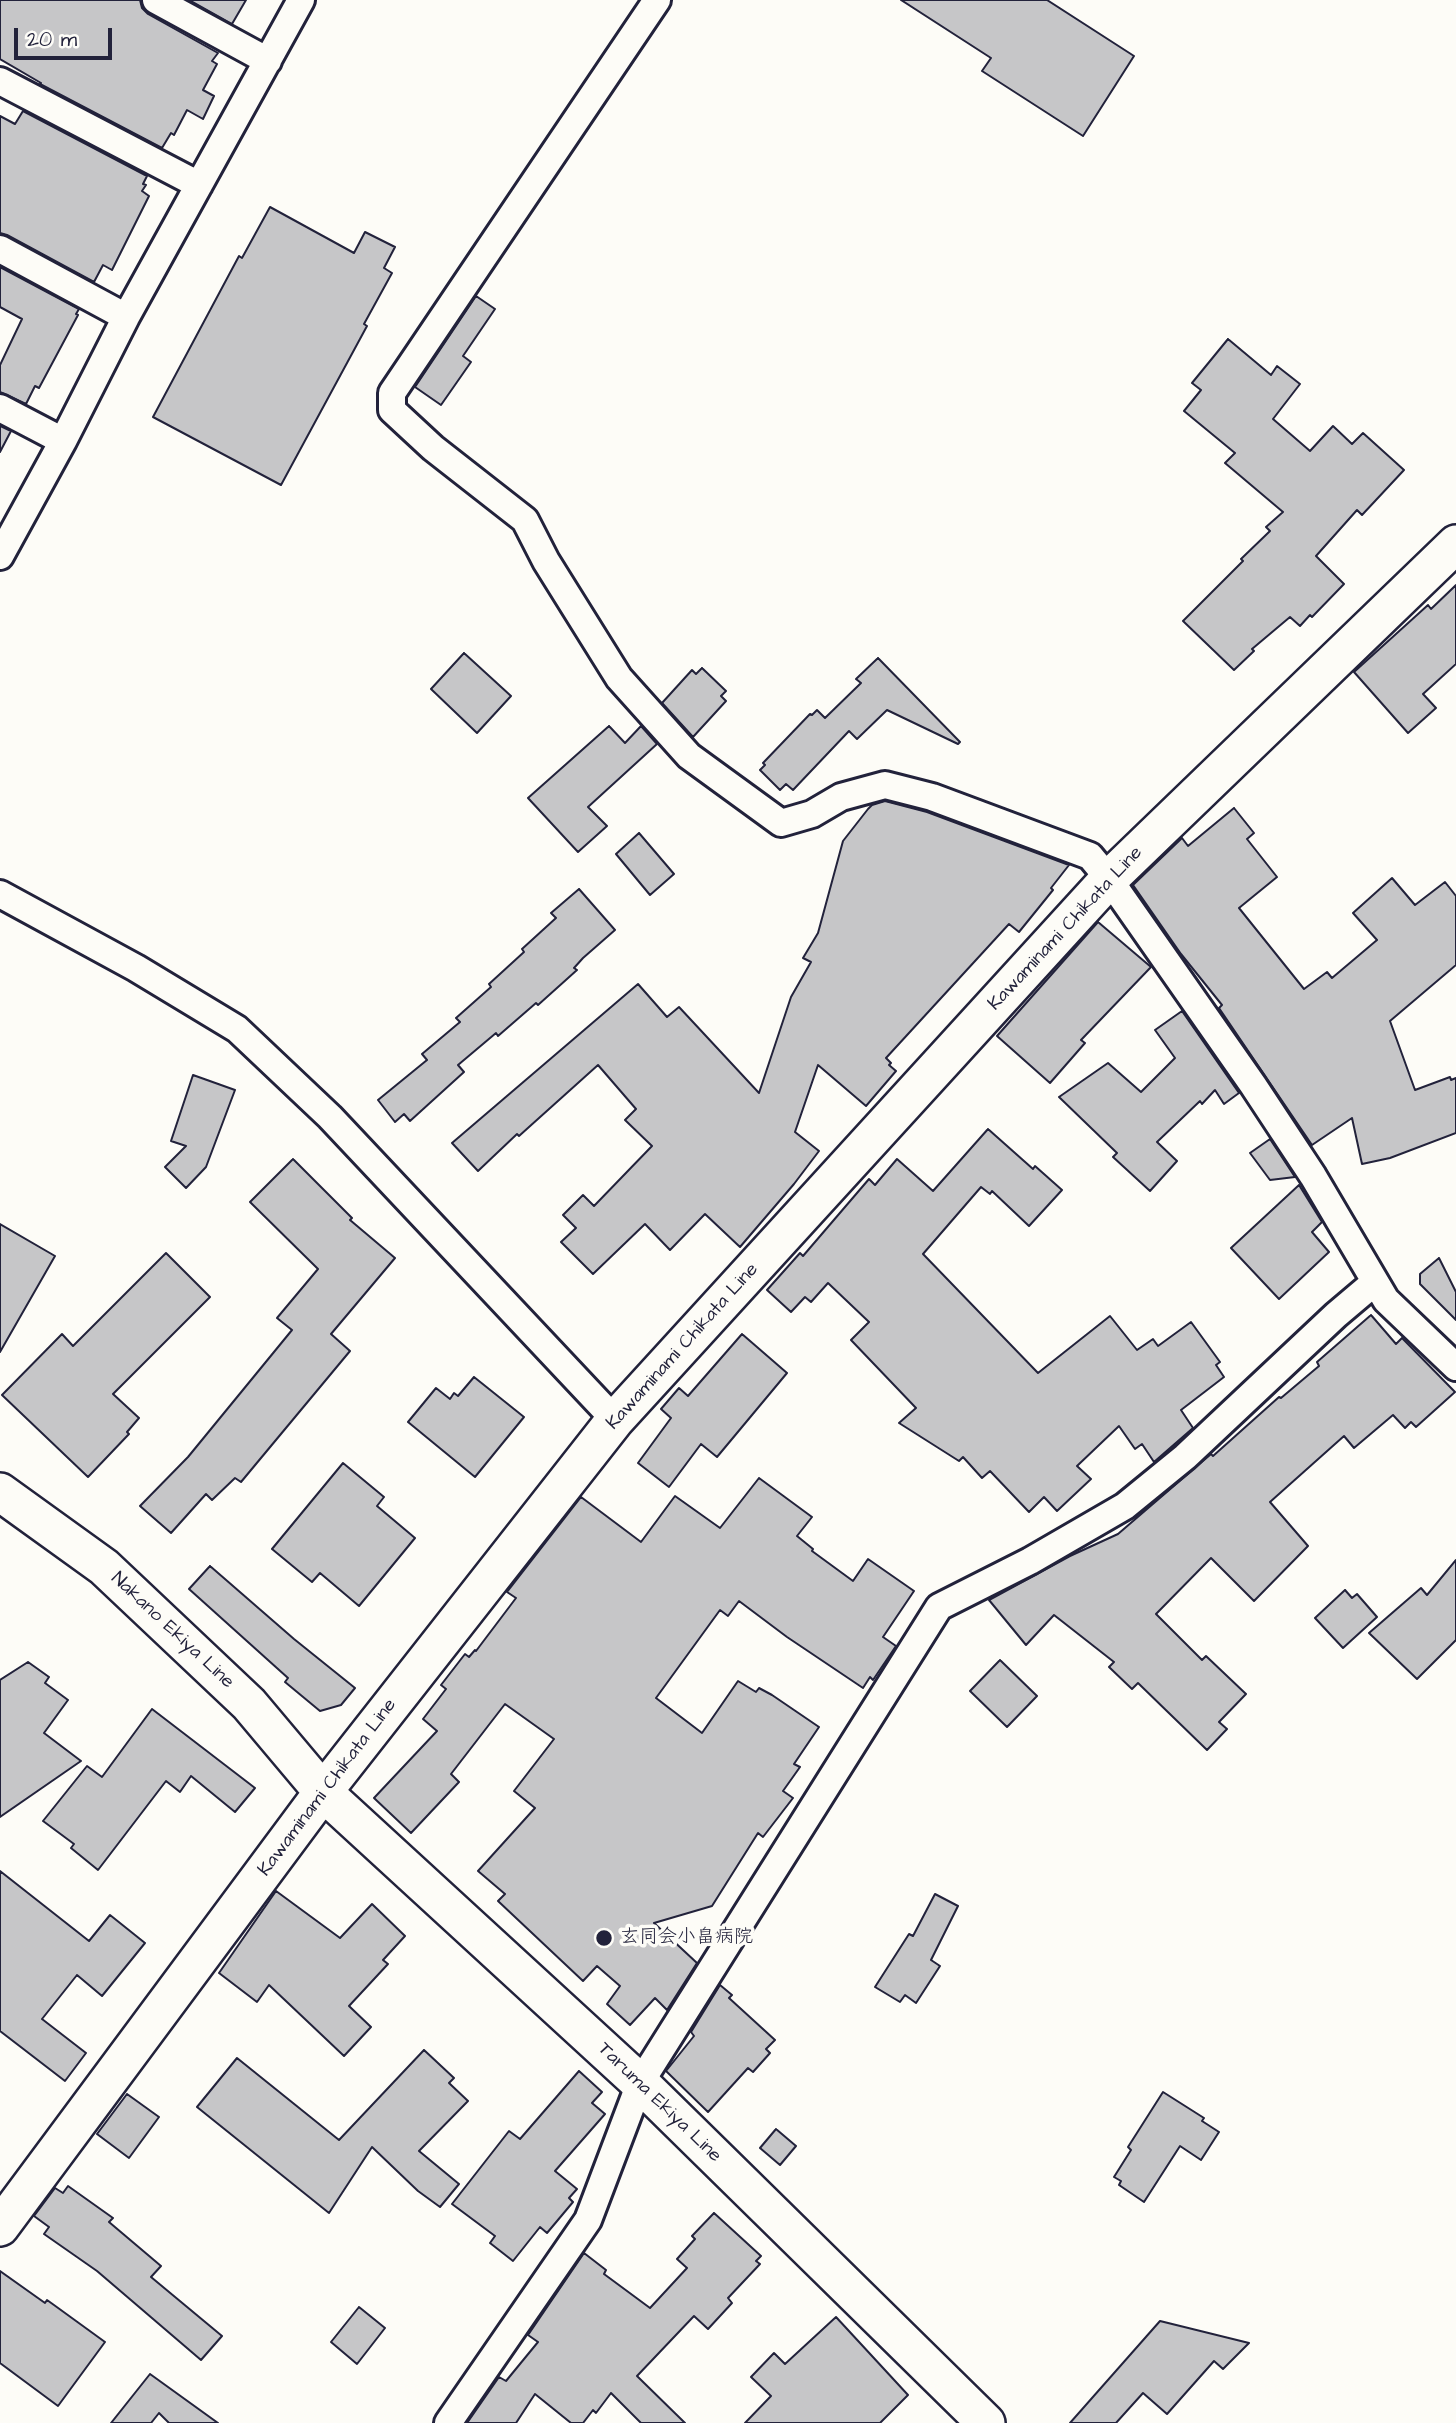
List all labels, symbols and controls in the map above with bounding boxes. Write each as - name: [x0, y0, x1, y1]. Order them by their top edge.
- scale bar: [18, 14, 116, 58]
- text: 20 m: [27, 25, 77, 54]
- street label: Kawaminami Chikata Line: [984, 842, 1148, 1016]
- street label: Kawaminami Chikata Line: [602, 1259, 764, 1435]
- street label: Nakano Ekiya Line: [106, 1568, 238, 1694]
- street label: Kawaminami Chikata Line: [254, 1695, 402, 1881]
- place label: 玄同会小畠病院: [620, 1927, 753, 1949]
- marker: 玄同会小畠病院: [594, 1928, 614, 1948]
- street label: Taruma Ekiya Line: [592, 2038, 726, 2168]

